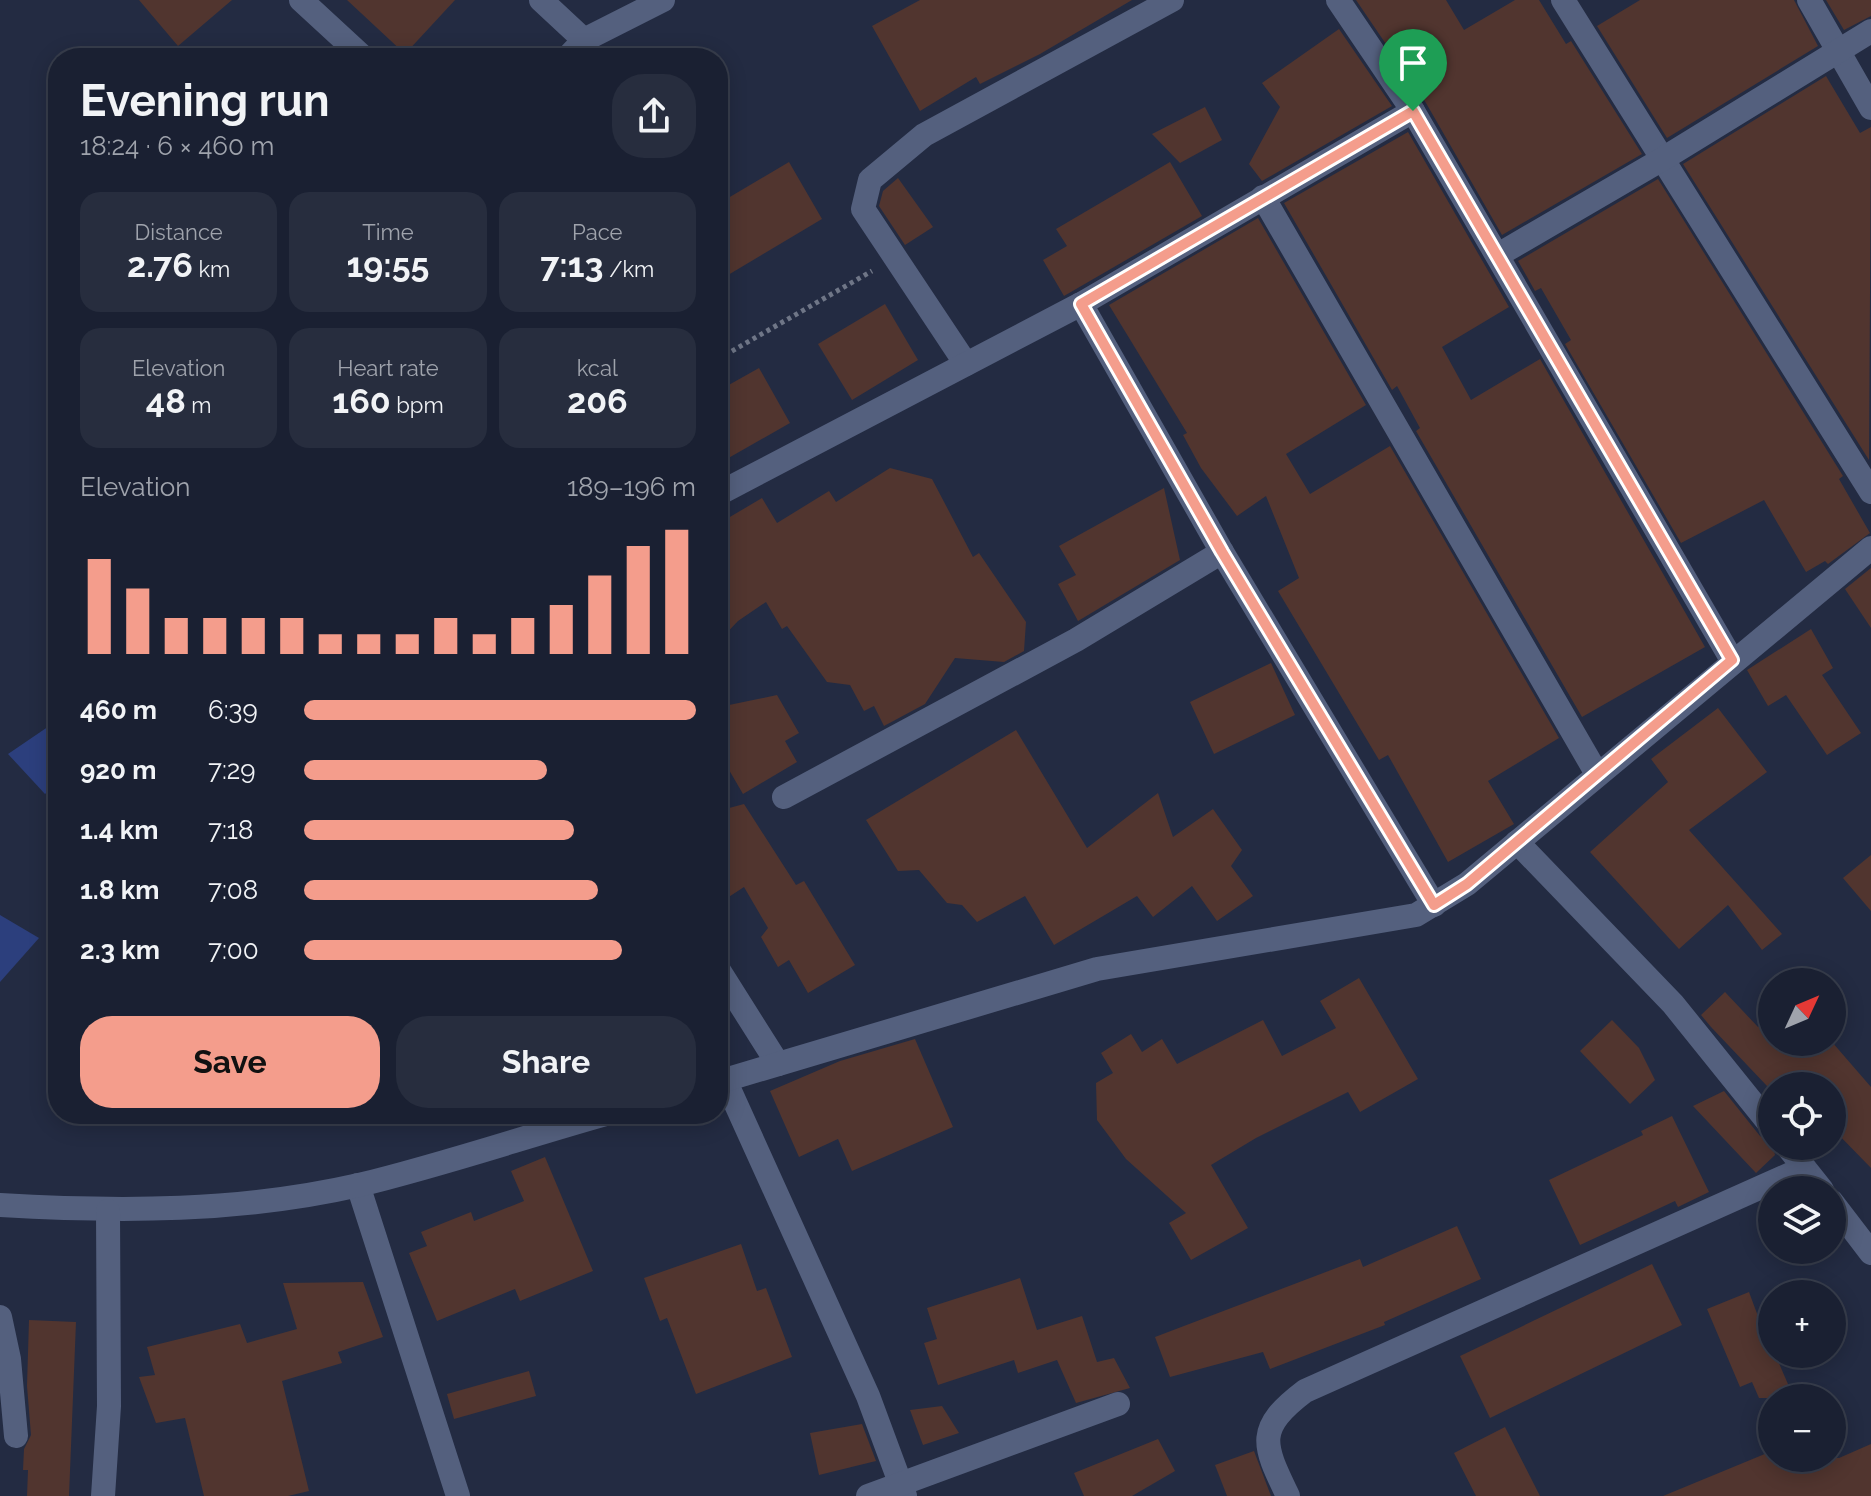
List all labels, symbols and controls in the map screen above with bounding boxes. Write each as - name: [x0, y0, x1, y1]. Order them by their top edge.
- pin: [1379, 29, 1447, 111]
- icon: arrive: [1391, 41, 1435, 85]
- button: share: [612, 74, 696, 158]
- text: Evening run: [80, 75, 329, 126]
- text: 18:24 · 6 × 460 m: [80, 131, 274, 161]
- text: Distance: [135, 219, 223, 245]
- text: Time: [362, 219, 414, 245]
- text: Pace: [572, 219, 623, 245]
- text: 2.76: [127, 245, 193, 285]
- text: 19:55: [347, 245, 429, 285]
- text: 7:13: [540, 245, 604, 285]
- text: km: [193, 256, 230, 282]
- text: /km: [604, 256, 654, 282]
- text: Elevation: [132, 355, 225, 381]
- text: Heart rate: [337, 355, 439, 381]
- text: kcal: [577, 355, 618, 381]
- text: 48: [146, 381, 186, 421]
- text: 160: [332, 381, 391, 421]
- text: 206: [567, 381, 628, 421]
- text: m: [186, 392, 212, 418]
- text: bpm: [391, 392, 444, 418]
- text: Elevation: [80, 472, 190, 502]
- text: 189–196 m: [567, 472, 696, 502]
- text: 460 m: [80, 695, 157, 725]
- text: 6:39: [208, 695, 258, 725]
- text: 920 m: [80, 755, 156, 785]
- text: 7:29: [208, 755, 256, 785]
- text: 1.4 km: [80, 815, 159, 845]
- text: 7:18: [208, 815, 253, 845]
- text: 1.8 km: [80, 875, 159, 905]
- text: 7:08: [208, 875, 258, 905]
- text: 2.3 km: [80, 935, 160, 965]
- text: 7:00: [208, 935, 259, 965]
- north arrow: [1758, 968, 1846, 1056]
- map controls: [1758, 968, 1846, 1472]
- button: Save: [80, 1016, 380, 1108]
- button: Share: [396, 1016, 696, 1108]
- button: locate: [1758, 1072, 1846, 1160]
- button: layers: [1758, 1176, 1846, 1264]
- button: +: [1758, 1280, 1846, 1368]
- button: −: [1758, 1384, 1846, 1472]

